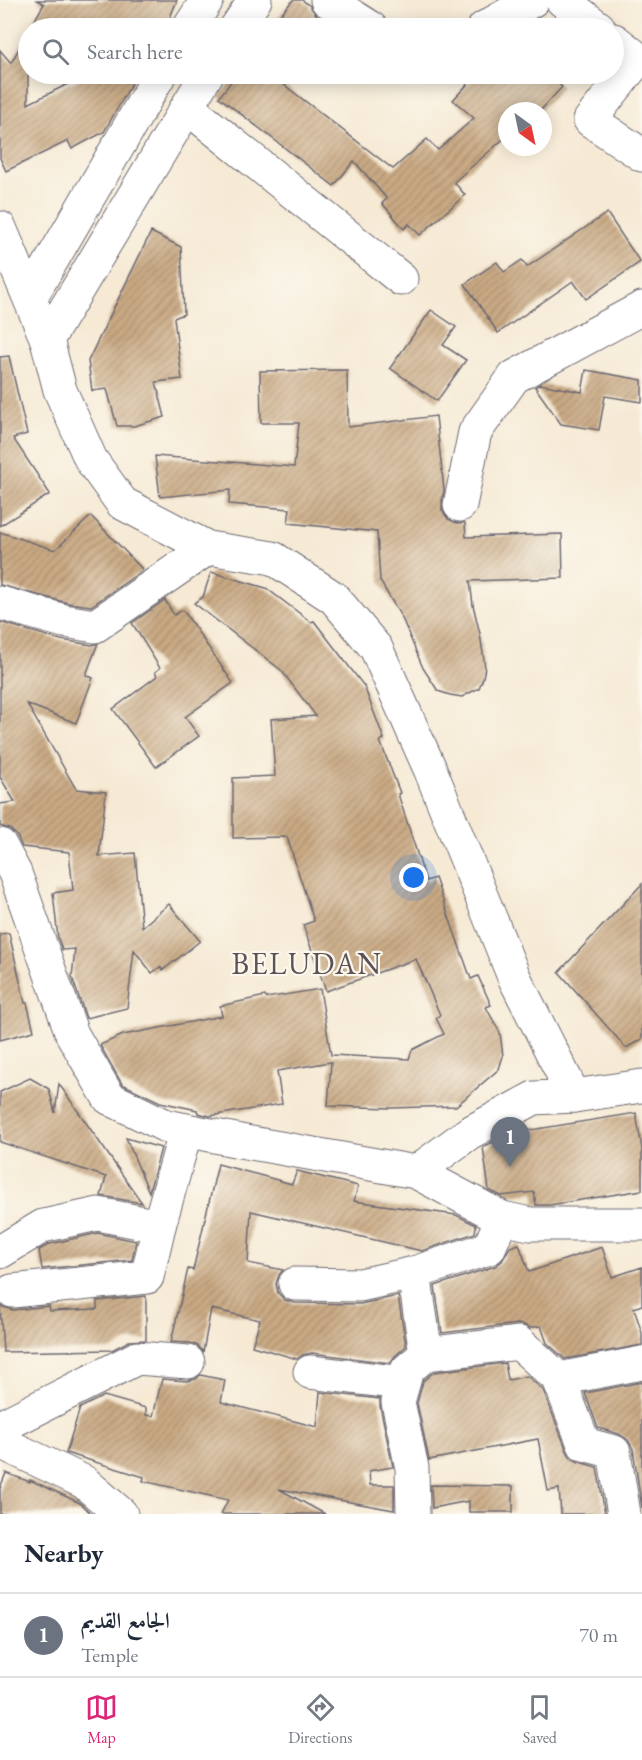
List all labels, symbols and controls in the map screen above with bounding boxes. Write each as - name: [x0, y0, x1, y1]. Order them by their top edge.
- search box: [18, 18, 624, 84]
- icon: search: [39, 35, 72, 68]
- text: Search here: [87, 37, 182, 66]
- north arrow: [498, 102, 552, 156]
- your location: [399, 863, 428, 892]
- district label: BELUDAN: [232, 944, 382, 983]
- pin: 1: [490, 1118, 530, 1167]
- text: Nearby: [24, 1536, 104, 1570]
- text: الجامع القديم: [81, 1606, 170, 1635]
- text: 1: [38, 1622, 49, 1648]
- text: 70 m: [579, 1622, 618, 1648]
- text: Temple: [81, 1642, 138, 1668]
- tab: Map: [85, 1691, 118, 1748]
- tab: Directions: [288, 1691, 353, 1748]
- tab: Saved: [523, 1691, 557, 1748]

